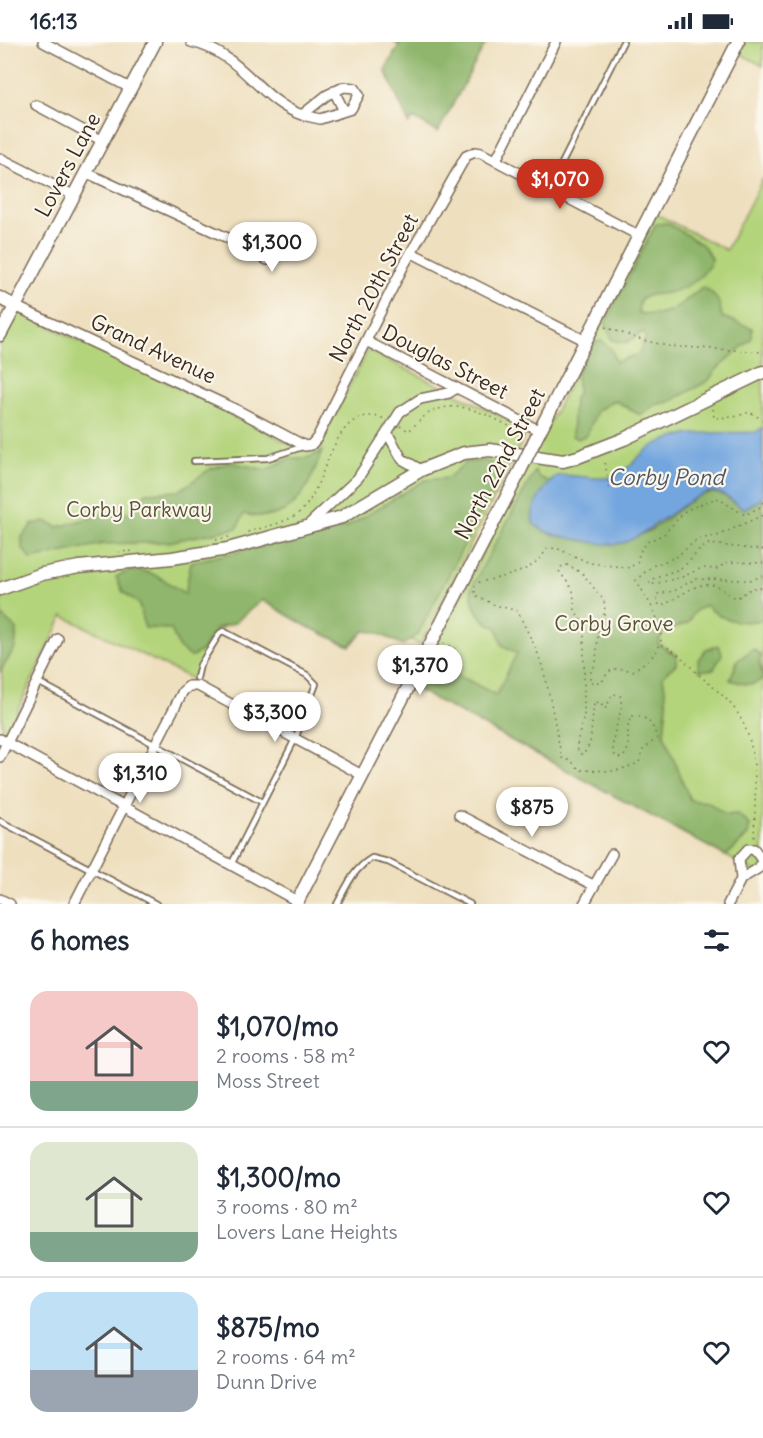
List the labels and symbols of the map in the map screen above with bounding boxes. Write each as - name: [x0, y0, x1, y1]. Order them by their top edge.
- street label: Lovers Lane: [29, 108, 106, 222]
- pin: $1,070: [511, 159, 609, 210]
- street label: North 20th Street: [323, 209, 424, 367]
- pin: $1,300: [223, 222, 321, 273]
- street label: Grand Avenue: [86, 308, 220, 389]
- street label: Douglas Street: [378, 318, 513, 405]
- street label: North 22nd Street: [448, 383, 551, 544]
- water label: Corby Pond: [608, 463, 727, 491]
- park label: Corby Parkway: [66, 496, 212, 523]
- park label: Corby Grove: [554, 610, 674, 637]
- pin: $1,370: [371, 645, 469, 696]
- pin: $3,300: [226, 692, 324, 743]
- pin: $1,310: [91, 753, 189, 804]
- pin: $875: [496, 787, 568, 838]

